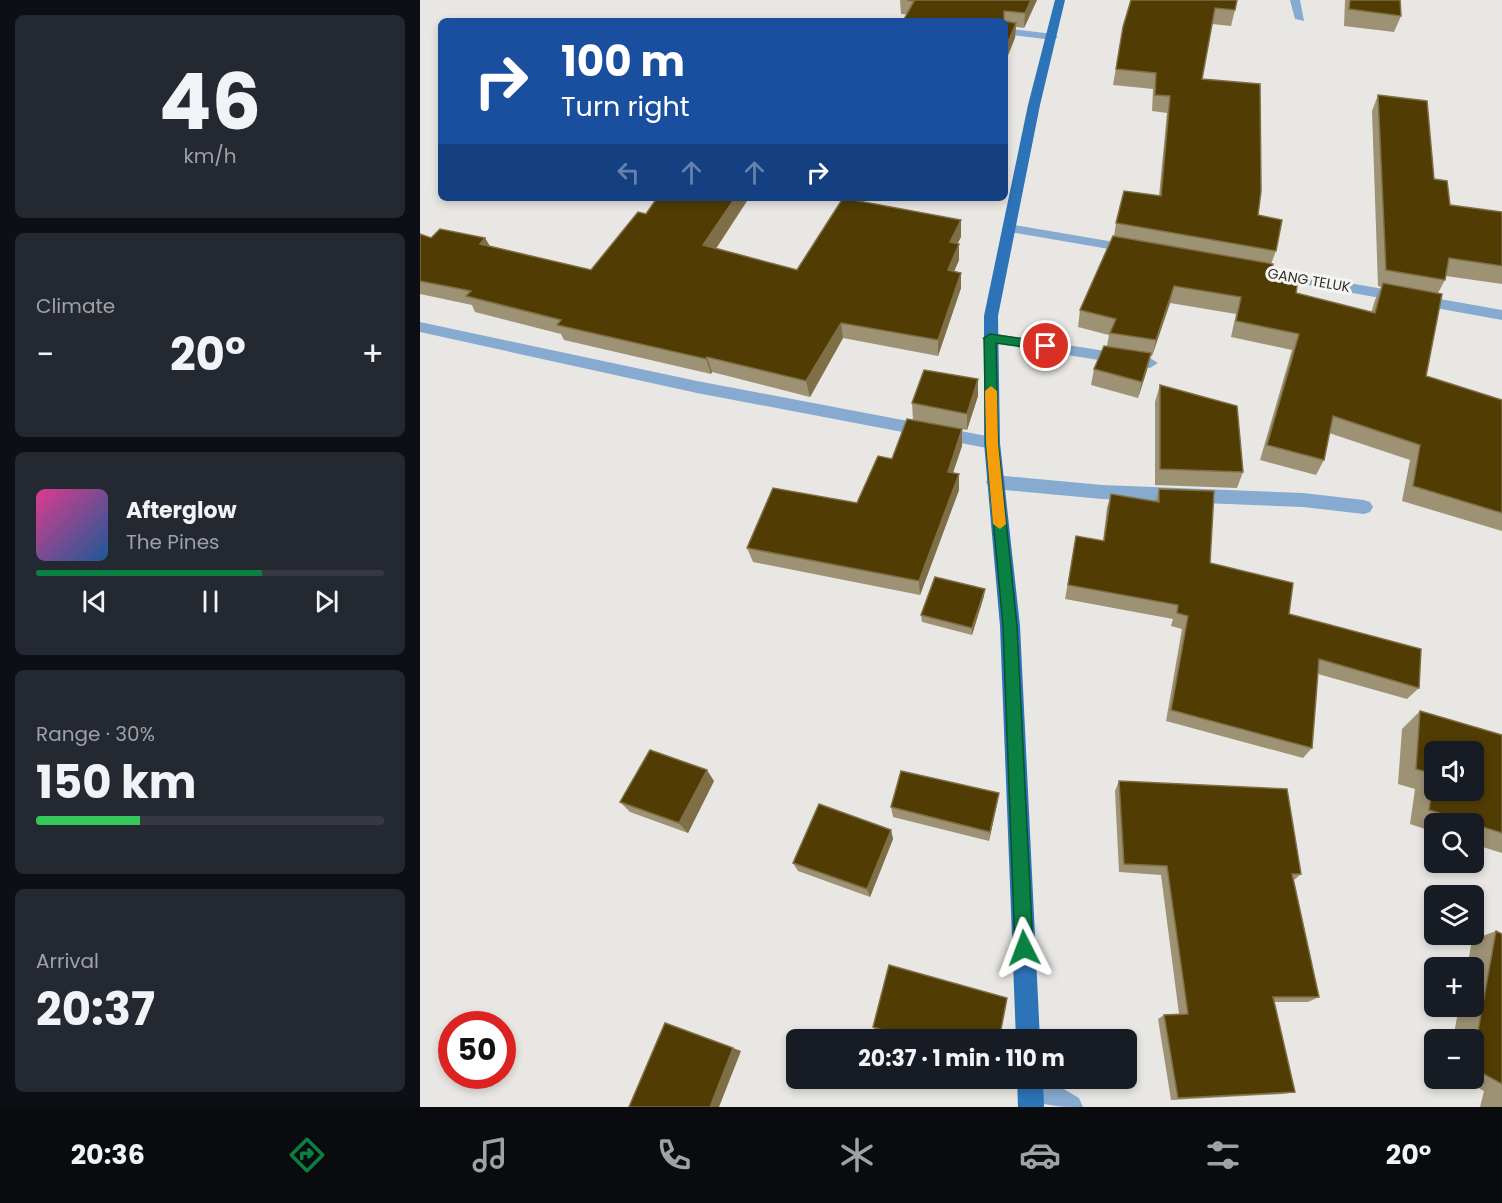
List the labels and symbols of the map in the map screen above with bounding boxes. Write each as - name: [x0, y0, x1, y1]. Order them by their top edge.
- street label: GANG TELUK: [1266, 263, 1352, 297]
- pin: [1020, 320, 1071, 371]
- position arrow: [992, 916, 1056, 980]
- speed limit sign: 50: [438, 1011, 516, 1089]

